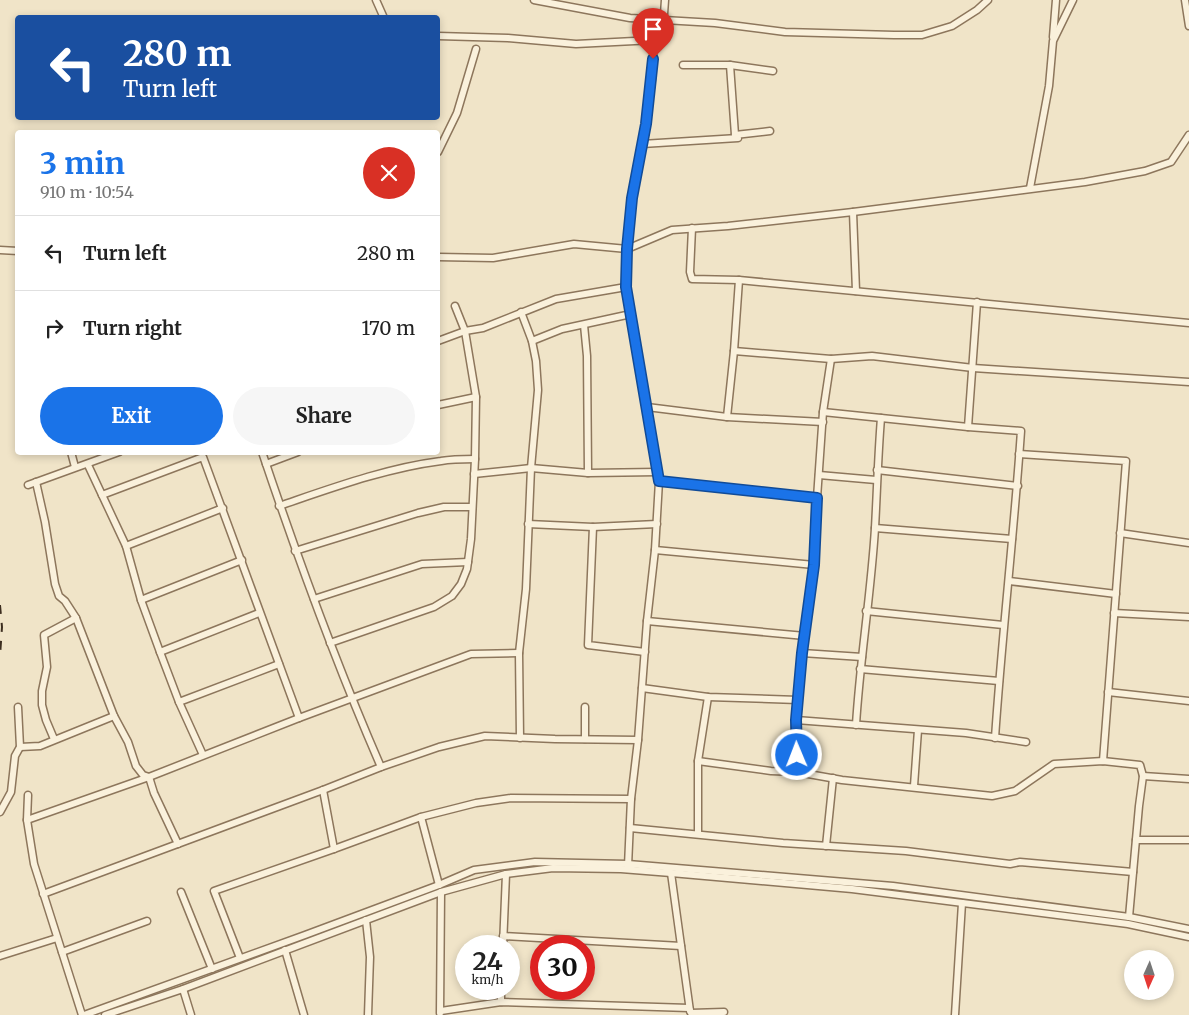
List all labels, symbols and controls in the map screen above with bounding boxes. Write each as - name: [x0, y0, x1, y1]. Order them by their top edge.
- pin: [632, 8, 674, 59]
- icon: arrive: [639, 15, 667, 43]
- text: 280 m: [123, 32, 231, 76]
- icon: left: [40, 35, 105, 100]
- text: Turn left: [123, 75, 217, 103]
- text: 3 min: [40, 144, 125, 182]
- button: close: [363, 147, 415, 199]
- text: 910 m · 10:54: [40, 182, 134, 202]
- icon: left: [40, 239, 68, 267]
- text: Turn left: [83, 241, 167, 265]
- text: 280 m: [357, 241, 415, 265]
- icon: right: [40, 314, 68, 342]
- text: Turn right: [83, 316, 182, 340]
- text: 170 m: [362, 316, 415, 340]
- button: Exit: [40, 387, 223, 445]
- button: Share: [233, 387, 415, 445]
- position arrow: [770, 728, 822, 780]
- speed limit sign: 30: [530, 935, 595, 1000]
- text: 24: [472, 945, 503, 977]
- north arrow: [1124, 950, 1174, 1000]
- map controls: [1124, 950, 1174, 1000]
- text: km/h: [472, 972, 503, 987]

